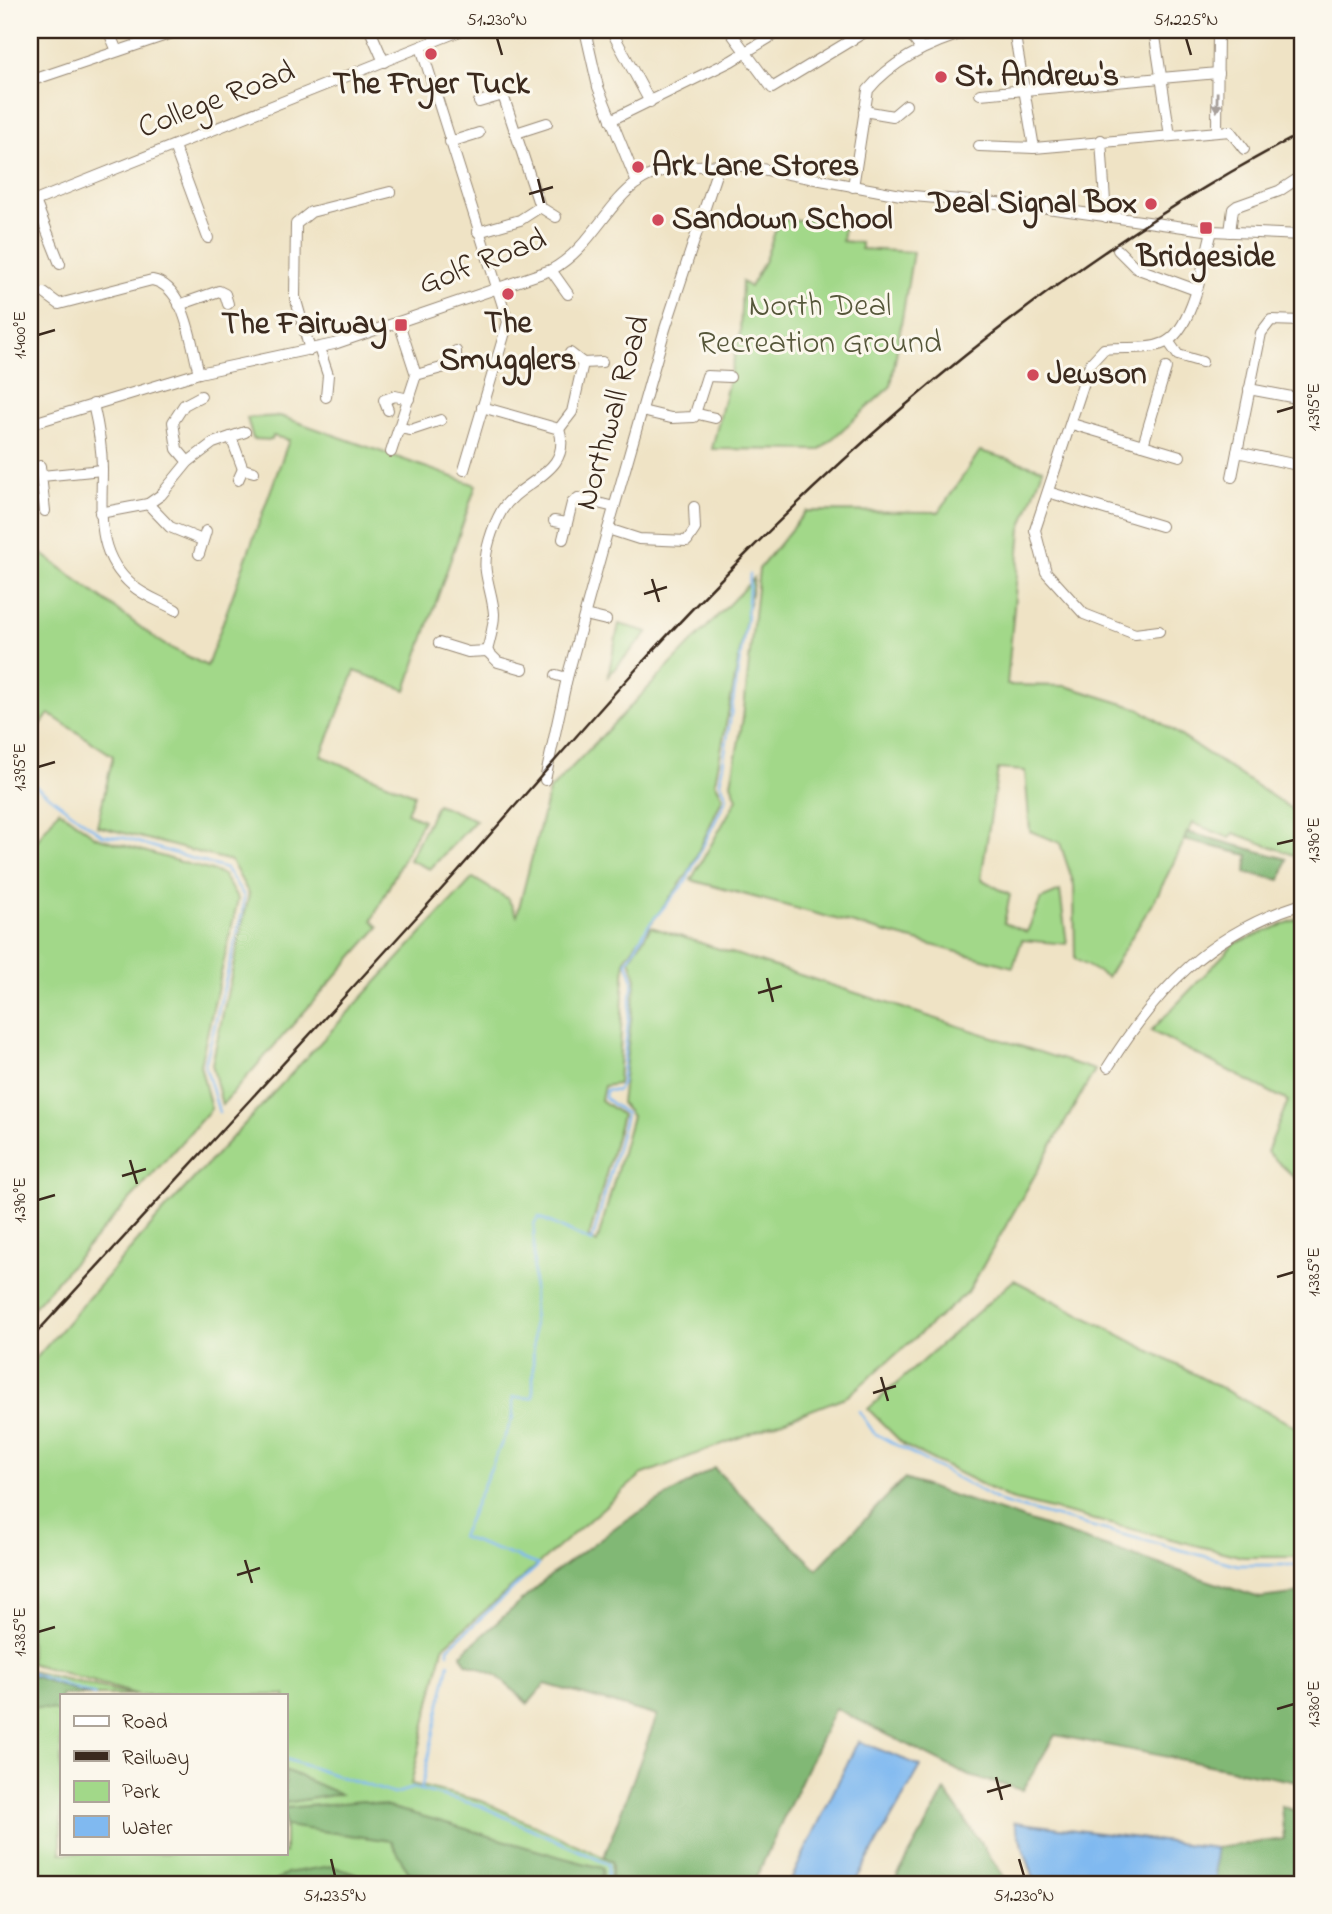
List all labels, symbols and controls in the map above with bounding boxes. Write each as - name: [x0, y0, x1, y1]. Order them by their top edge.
- text: 51.230°N: [467, 8, 527, 34]
- text: 51.225°N: [1154, 8, 1218, 34]
- marker: The Fryer Tuck: [423, 46, 439, 62]
- street label: College Road: [132, 50, 302, 152]
- place label: St. Andrew's: [955, 54, 1119, 101]
- place label: The Fryer Tuck: [333, 62, 530, 110]
- marker: St. Andrew's: [933, 69, 949, 85]
- one-way arrow: [1211, 92, 1223, 114]
- place label: Ark Lane Stores: [652, 144, 859, 191]
- marker: Ark Lane Stores: [630, 159, 646, 175]
- place label: Deal Signal Box: [927, 181, 1137, 229]
- marker: Deal Signal Box: [1143, 196, 1159, 212]
- place label: Sandown School: [672, 197, 893, 244]
- marker: Sandown School: [650, 212, 666, 228]
- street label: Golf Road: [412, 217, 554, 309]
- marker: Bridgeside: [1198, 220, 1214, 236]
- place label: Bridgeside: [1135, 235, 1277, 283]
- park label: North Deal Recreation Ground: [698, 284, 942, 368]
- marker: The Smugglers: [500, 286, 516, 302]
- place label: The Smugglers: [439, 301, 577, 386]
- place label: The Fairway: [221, 302, 387, 350]
- street label: Northwall Road: [564, 310, 664, 516]
- text: 1.400°E: [8, 311, 34, 359]
- marker: The Fairway: [393, 317, 409, 333]
- place label: Jewson: [1047, 352, 1147, 399]
- marker: Jewson: [1025, 367, 1041, 383]
- text: 1.395°E: [1302, 383, 1328, 431]
- text: 1.395°E: [8, 743, 34, 791]
- text: 1.390°E: [1302, 817, 1328, 863]
- text: 1.390°E: [8, 1177, 34, 1223]
- text: 1.385°E: [1302, 1247, 1328, 1297]
- text: 1.385°E: [8, 1607, 34, 1657]
- text: 1.380°E: [1302, 1680, 1328, 1728]
- legend: [60, 1694, 287, 1854]
- text: Road: [122, 1708, 168, 1738]
- text: Railway: [122, 1744, 189, 1776]
- text: Park: [122, 1778, 161, 1808]
- text: Water: [122, 1814, 173, 1844]
- text: 51.235°N: [303, 1884, 367, 1910]
- text: 51.230°N: [994, 1884, 1054, 1910]

